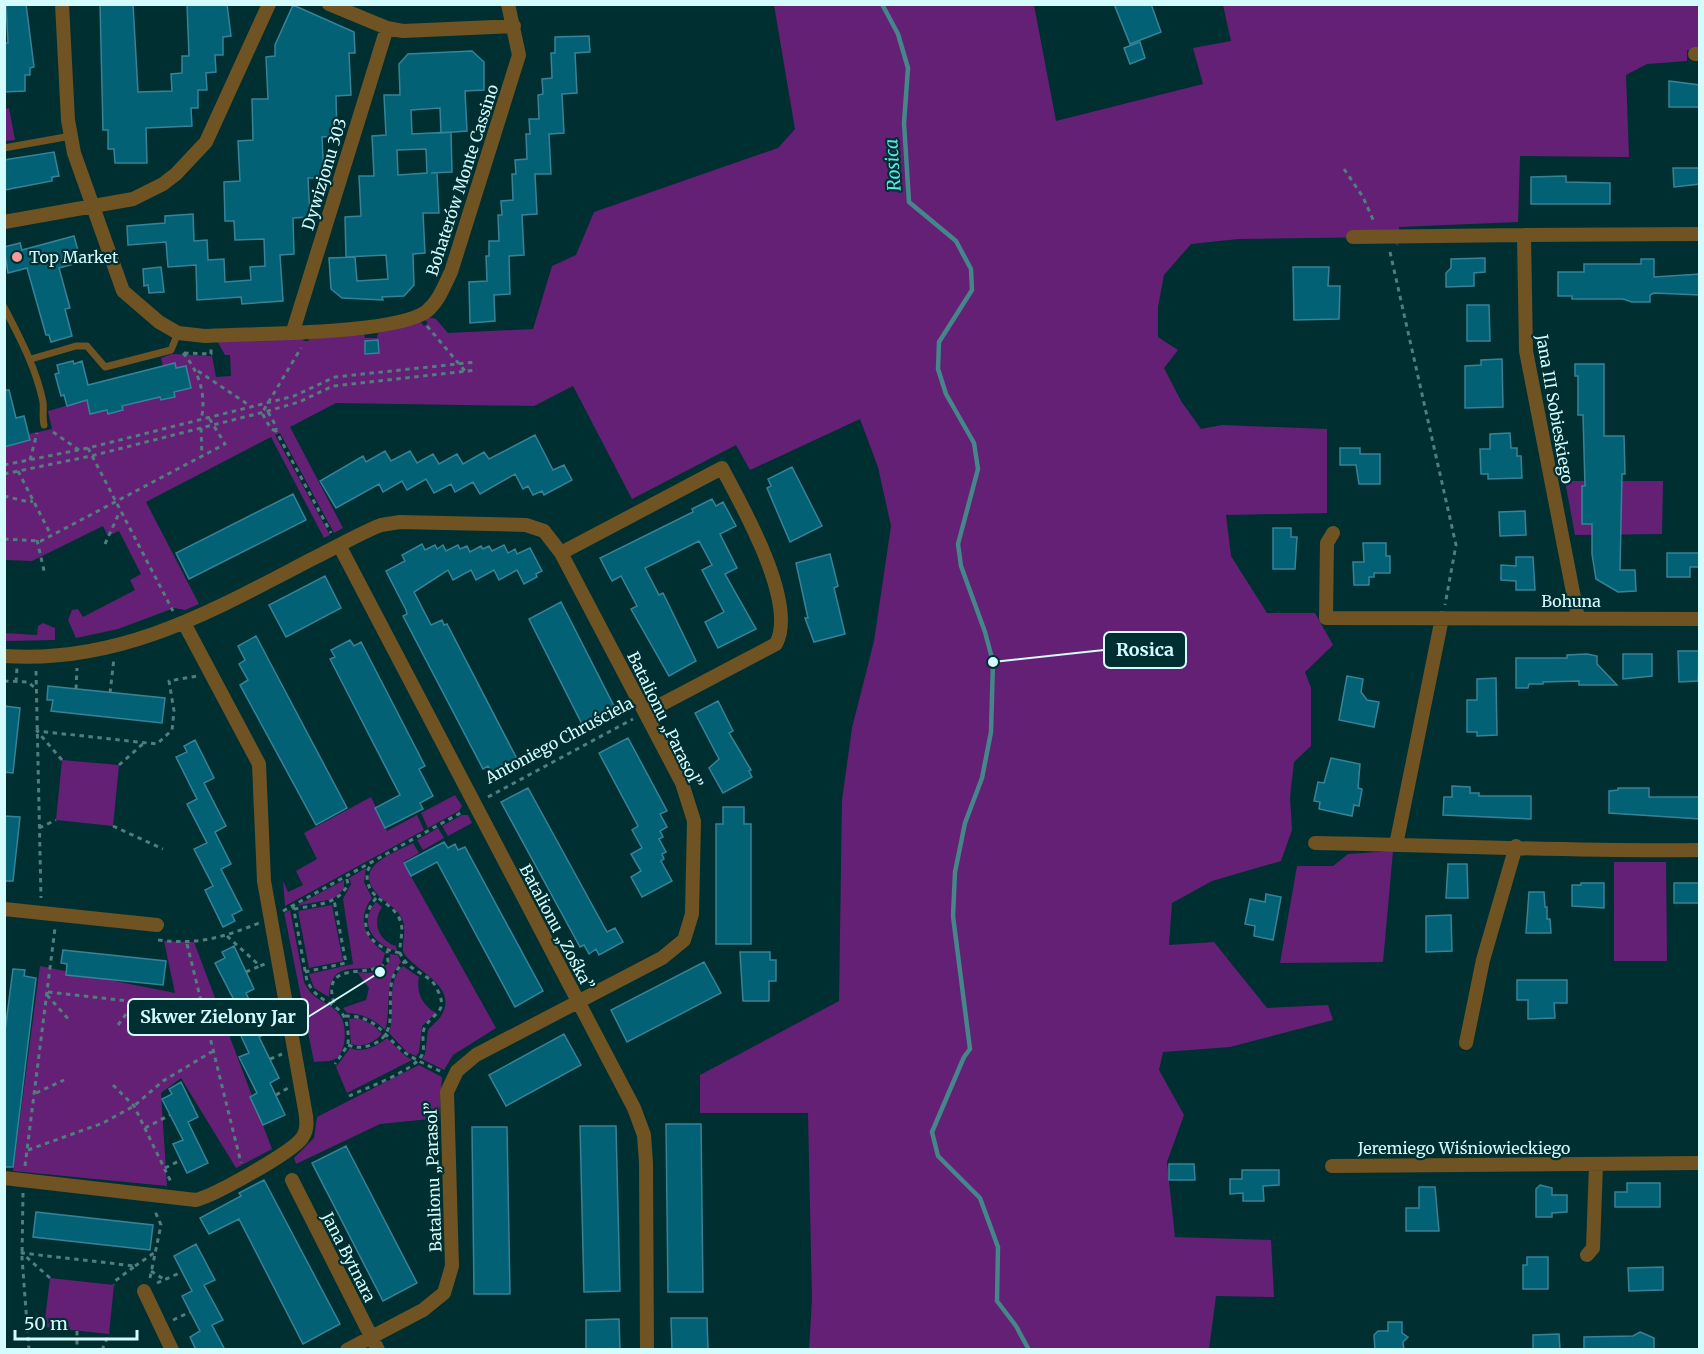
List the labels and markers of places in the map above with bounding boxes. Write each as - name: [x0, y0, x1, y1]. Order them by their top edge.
- place label: Top Market: [29, 247, 119, 267]
- marker: Top Market: [10, 250, 24, 264]
- callout: Rosica: [1104, 632, 1186, 668]
- callout: Skwer Zielony Jar: [128, 999, 308, 1035]

